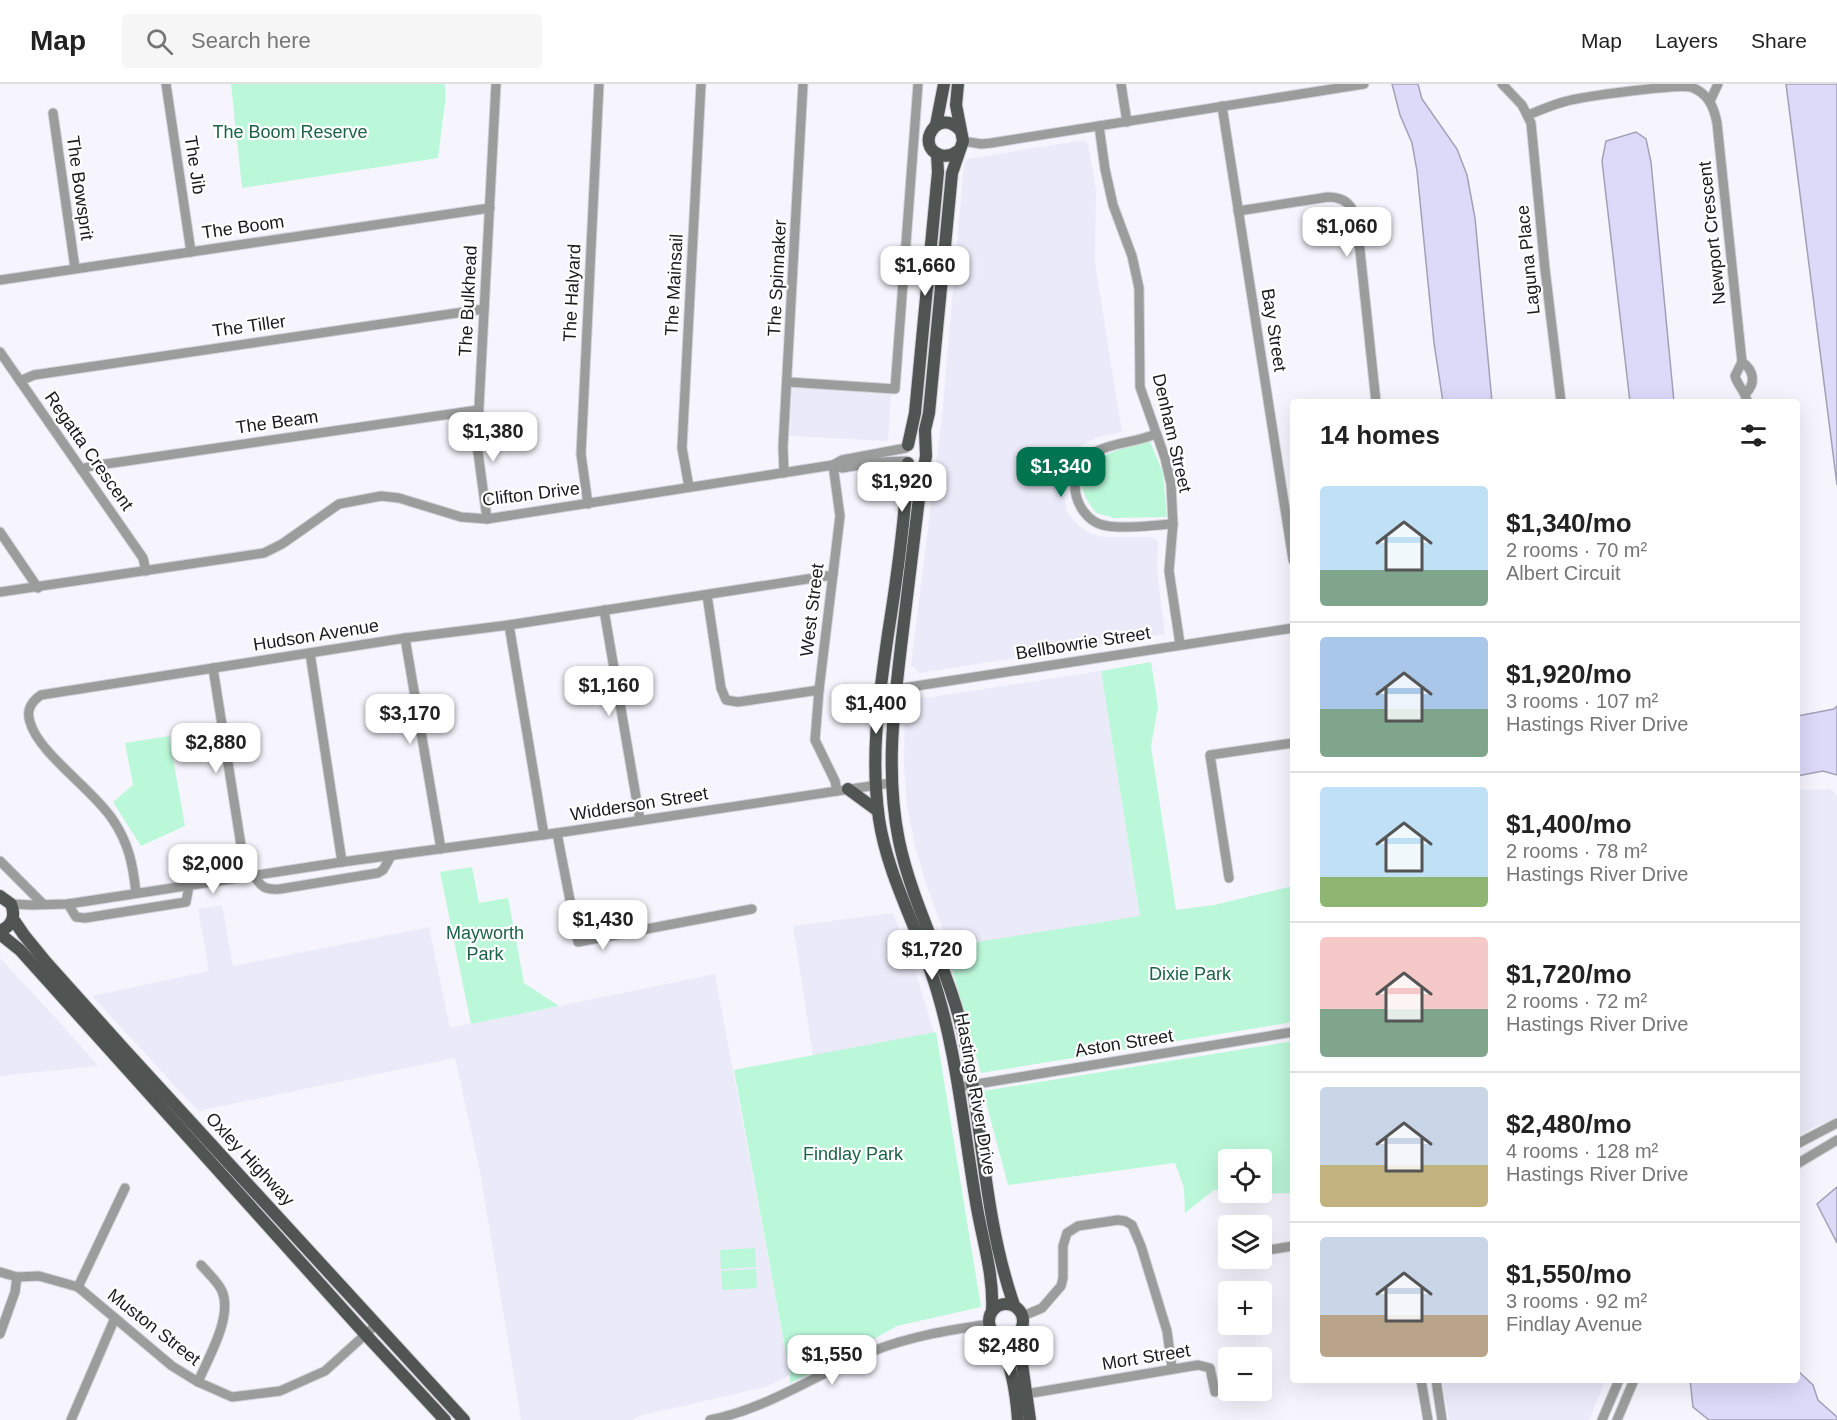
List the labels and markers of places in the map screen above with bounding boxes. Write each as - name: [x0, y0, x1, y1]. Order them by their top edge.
- pin: $1,060: [1298, 207, 1396, 258]
- pin: $1,660: [876, 246, 974, 297]
- pin: $1,380: [444, 412, 542, 463]
- pin: $1,340: [1012, 447, 1110, 498]
- pin: $1,920: [853, 462, 951, 513]
- pin: $1,160: [560, 666, 658, 717]
- pin: $1,400: [827, 684, 925, 735]
- pin: $3,170: [361, 694, 459, 745]
- pin: $2,880: [167, 723, 265, 774]
- pin: $2,000: [164, 844, 262, 895]
- pin: $1,430: [554, 900, 652, 951]
- pin: $1,720: [883, 930, 981, 981]
- pin: $2,480: [960, 1326, 1058, 1377]
- pin: $1,550: [783, 1335, 881, 1386]

